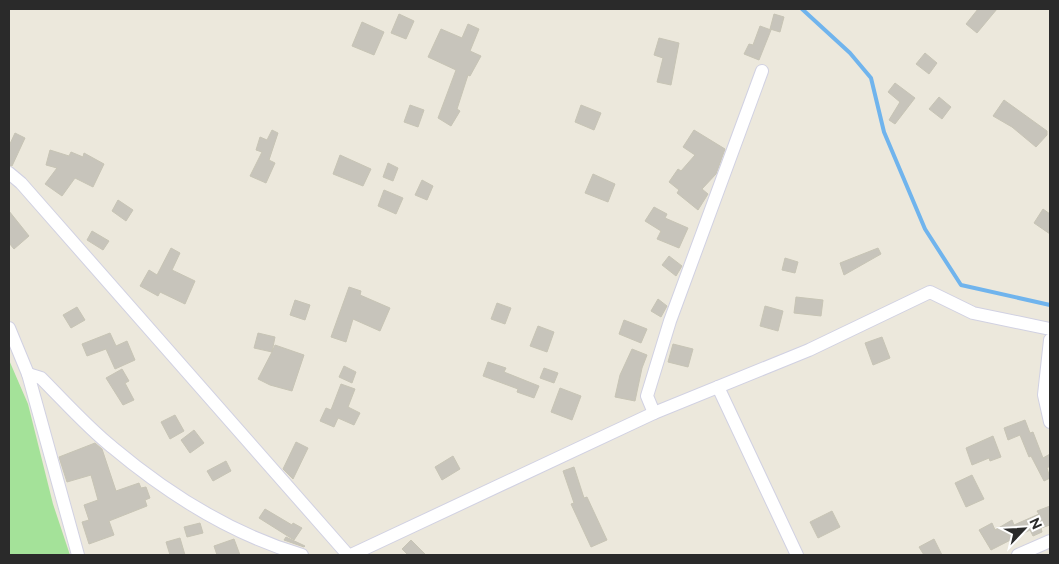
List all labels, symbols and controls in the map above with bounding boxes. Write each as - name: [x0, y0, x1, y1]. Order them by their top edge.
- north arrow: [999, 504, 1049, 554]
- text: N: [1026, 515, 1045, 532]

